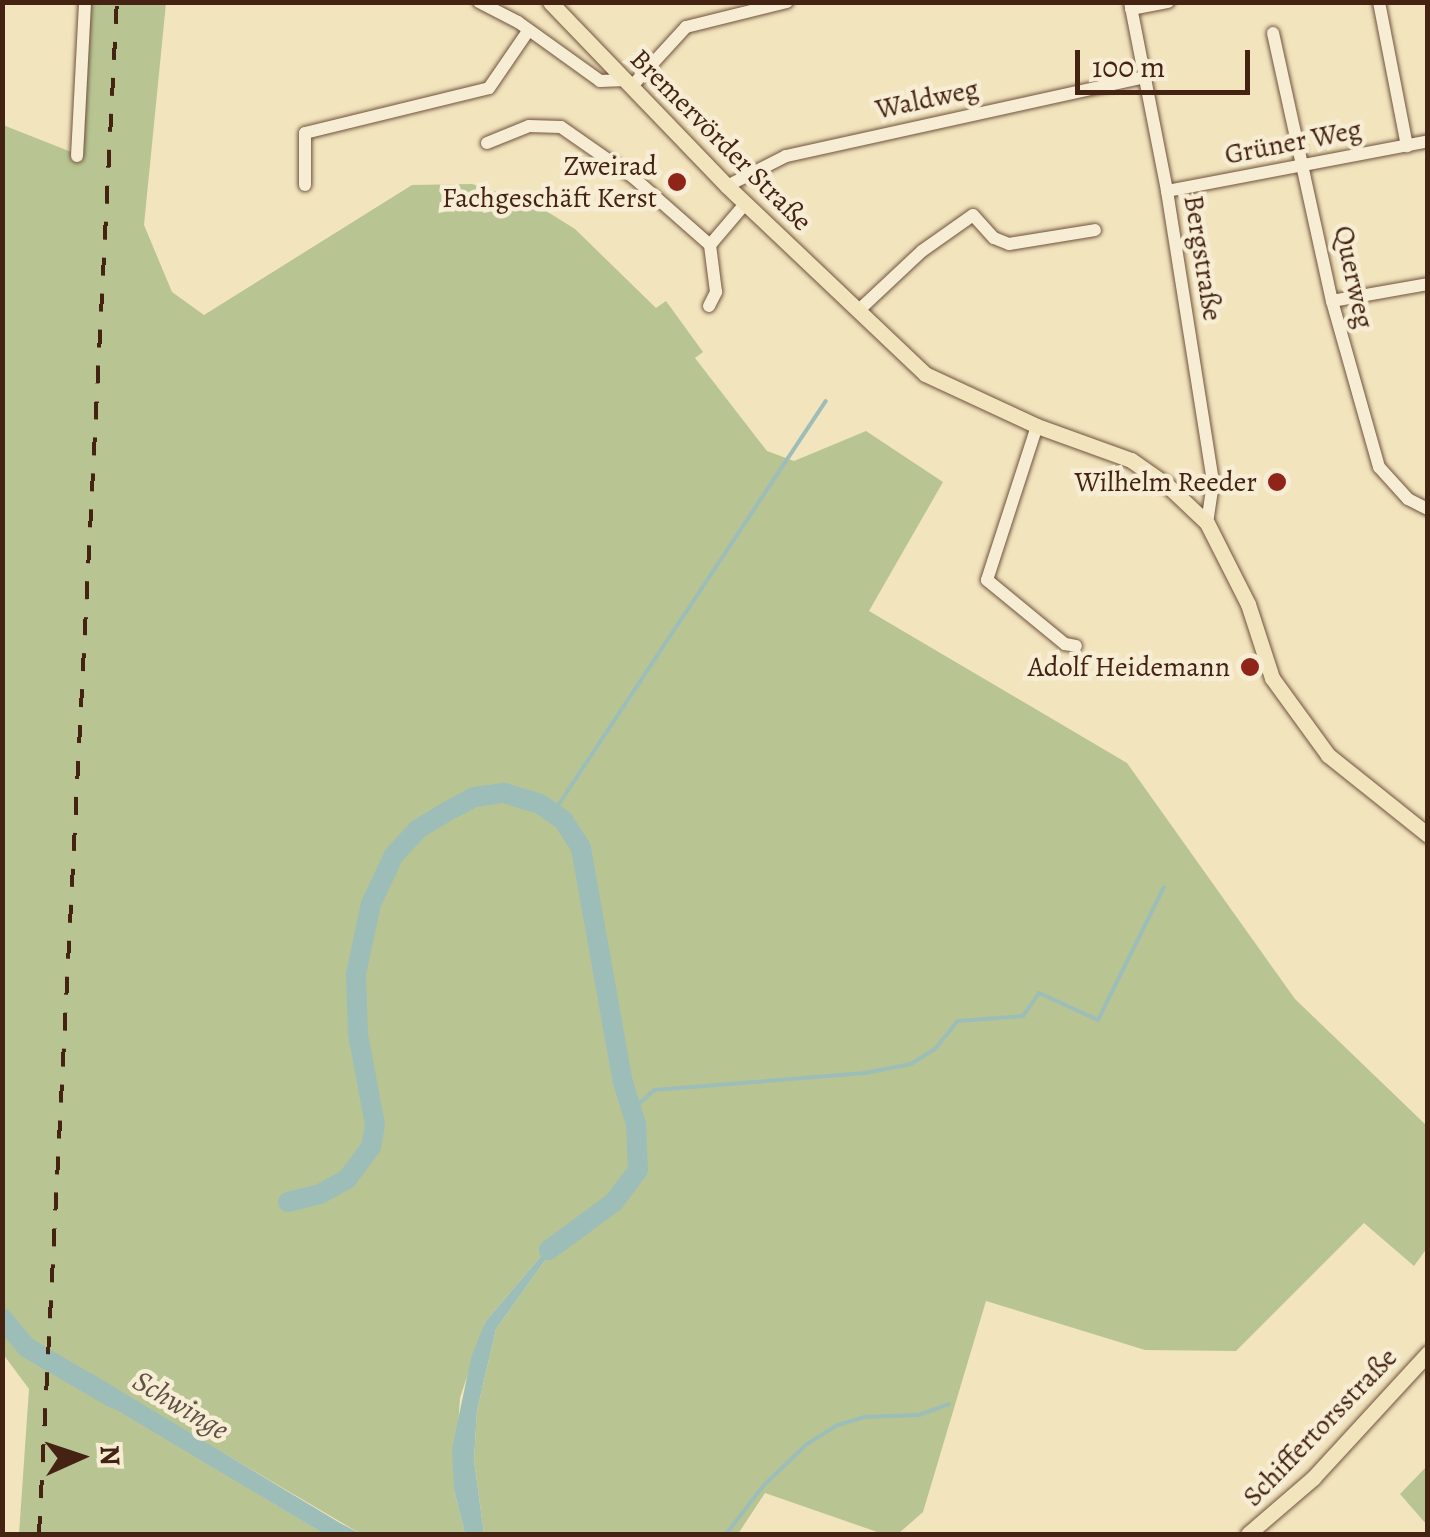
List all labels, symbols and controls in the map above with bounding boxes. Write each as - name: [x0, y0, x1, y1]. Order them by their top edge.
- scale bar: [1080, 30, 1255, 92]
- street label: Bremervörder Straße: [623, 42, 819, 238]
- text: 100 m: [1092, 47, 1165, 87]
- street label: Waldweg: [872, 72, 982, 126]
- street label: Grüner Weg: [1222, 112, 1364, 172]
- place label: Zweirad Fachgeschäft Kerst: [442, 149, 657, 215]
- marker: Zweirad Fachgeschäft Kerst: [666, 171, 688, 193]
- street label: Bergstraße: [1176, 193, 1230, 323]
- street label: Querweg: [1327, 223, 1381, 331]
- place label: Wilhelm Reeder: [1074, 465, 1257, 499]
- marker: Wilhelm Reeder: [1266, 471, 1288, 493]
- place label: Adolf Heidemann: [1028, 650, 1230, 684]
- marker: Adolf Heidemann: [1239, 656, 1261, 678]
- street label: Schiffertorsstraße: [1236, 1341, 1404, 1513]
- water label: Schwinge: [127, 1362, 235, 1448]
- north arrow: [30, 1407, 130, 1507]
- text: N: [90, 1444, 129, 1467]

